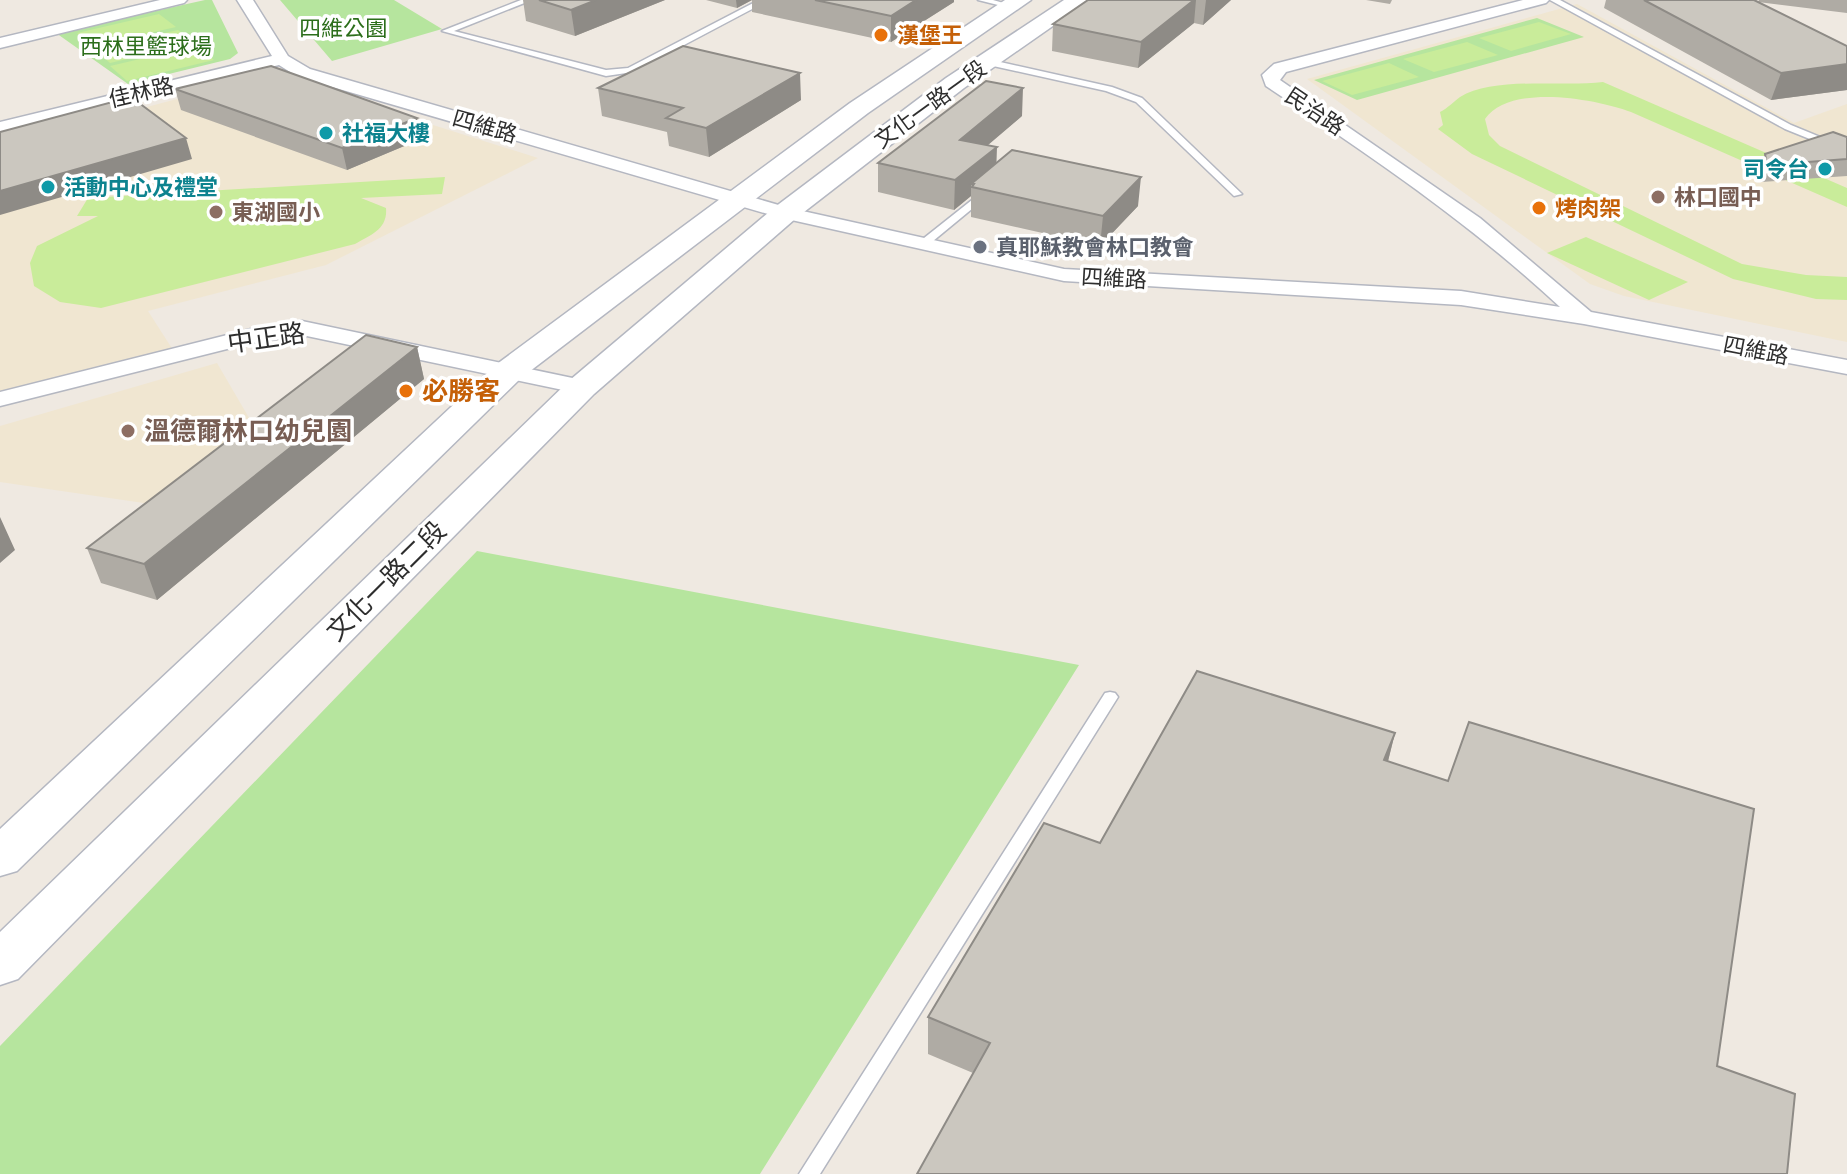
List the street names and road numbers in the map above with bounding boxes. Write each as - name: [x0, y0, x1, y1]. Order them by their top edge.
- street label: 文化一路一段: [868, 54, 992, 154]
- street label: 佳林路: [106, 71, 176, 113]
- street label: 民治路: [1280, 81, 1350, 141]
- street label: 四維路: [449, 103, 521, 149]
- street label: 四維路: [1080, 262, 1148, 294]
- street label: 中正路: [225, 316, 307, 359]
- street label: 四維路: [1721, 330, 1791, 370]
- street label: 文化一路二段: [319, 514, 452, 647]

